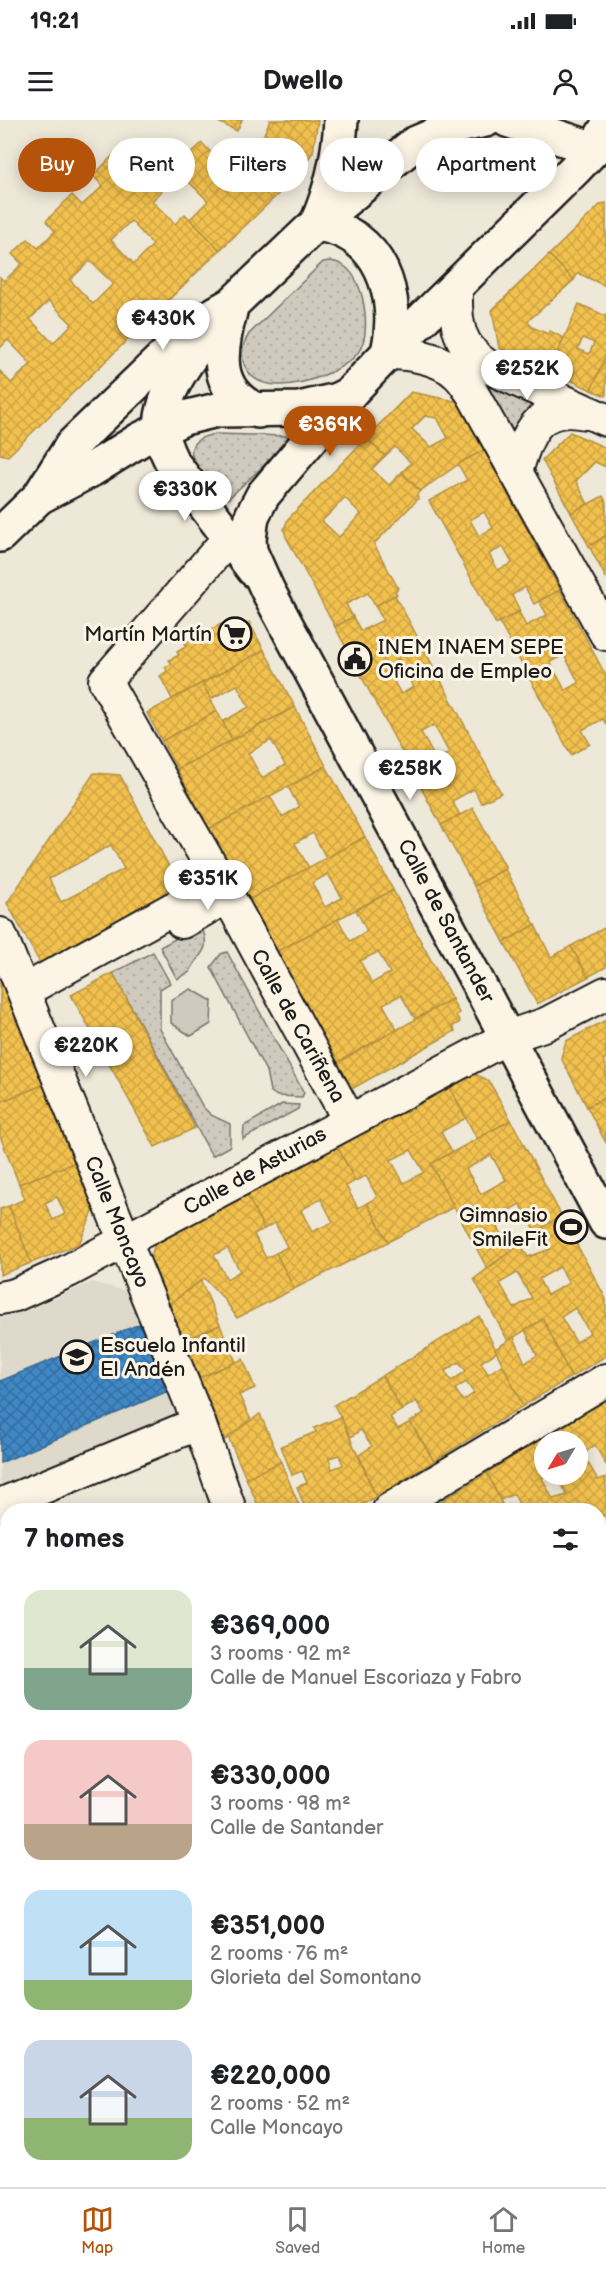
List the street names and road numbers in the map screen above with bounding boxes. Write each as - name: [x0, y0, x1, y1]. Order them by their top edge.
- street label: Calle de Santander: [392, 835, 500, 1008]
- street label: Calle de Cariñena: [245, 945, 351, 1107]
- street label: Calle de Asturias: [179, 1121, 331, 1221]
- street label: Calle Moncayo: [79, 1152, 155, 1292]

